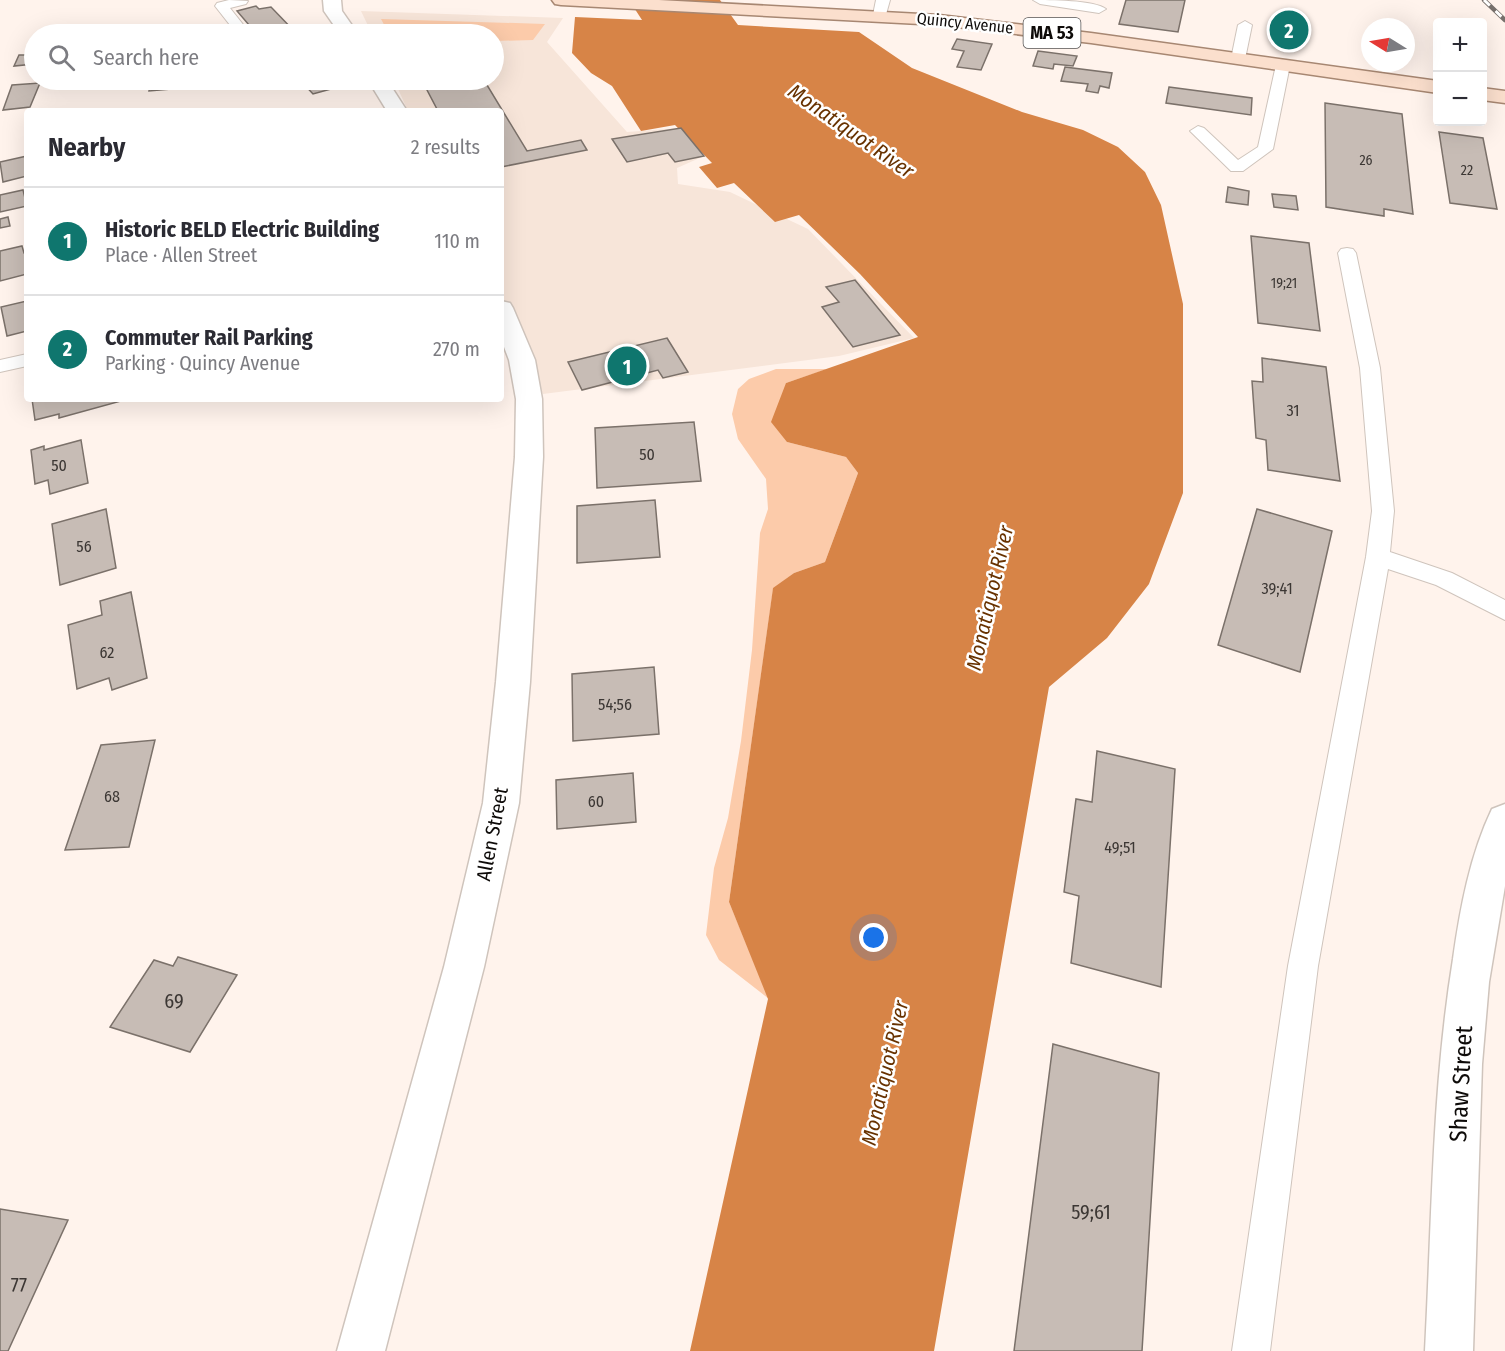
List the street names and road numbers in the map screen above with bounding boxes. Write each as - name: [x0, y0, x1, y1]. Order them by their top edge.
- street label: Quincy Avenue: [916, 8, 1014, 38]
- road number: MA 53: [1024, 18, 1080, 48]
- street label: Allen Street: [471, 784, 513, 883]
- street label: Shaw Street: [1444, 1025, 1478, 1143]

